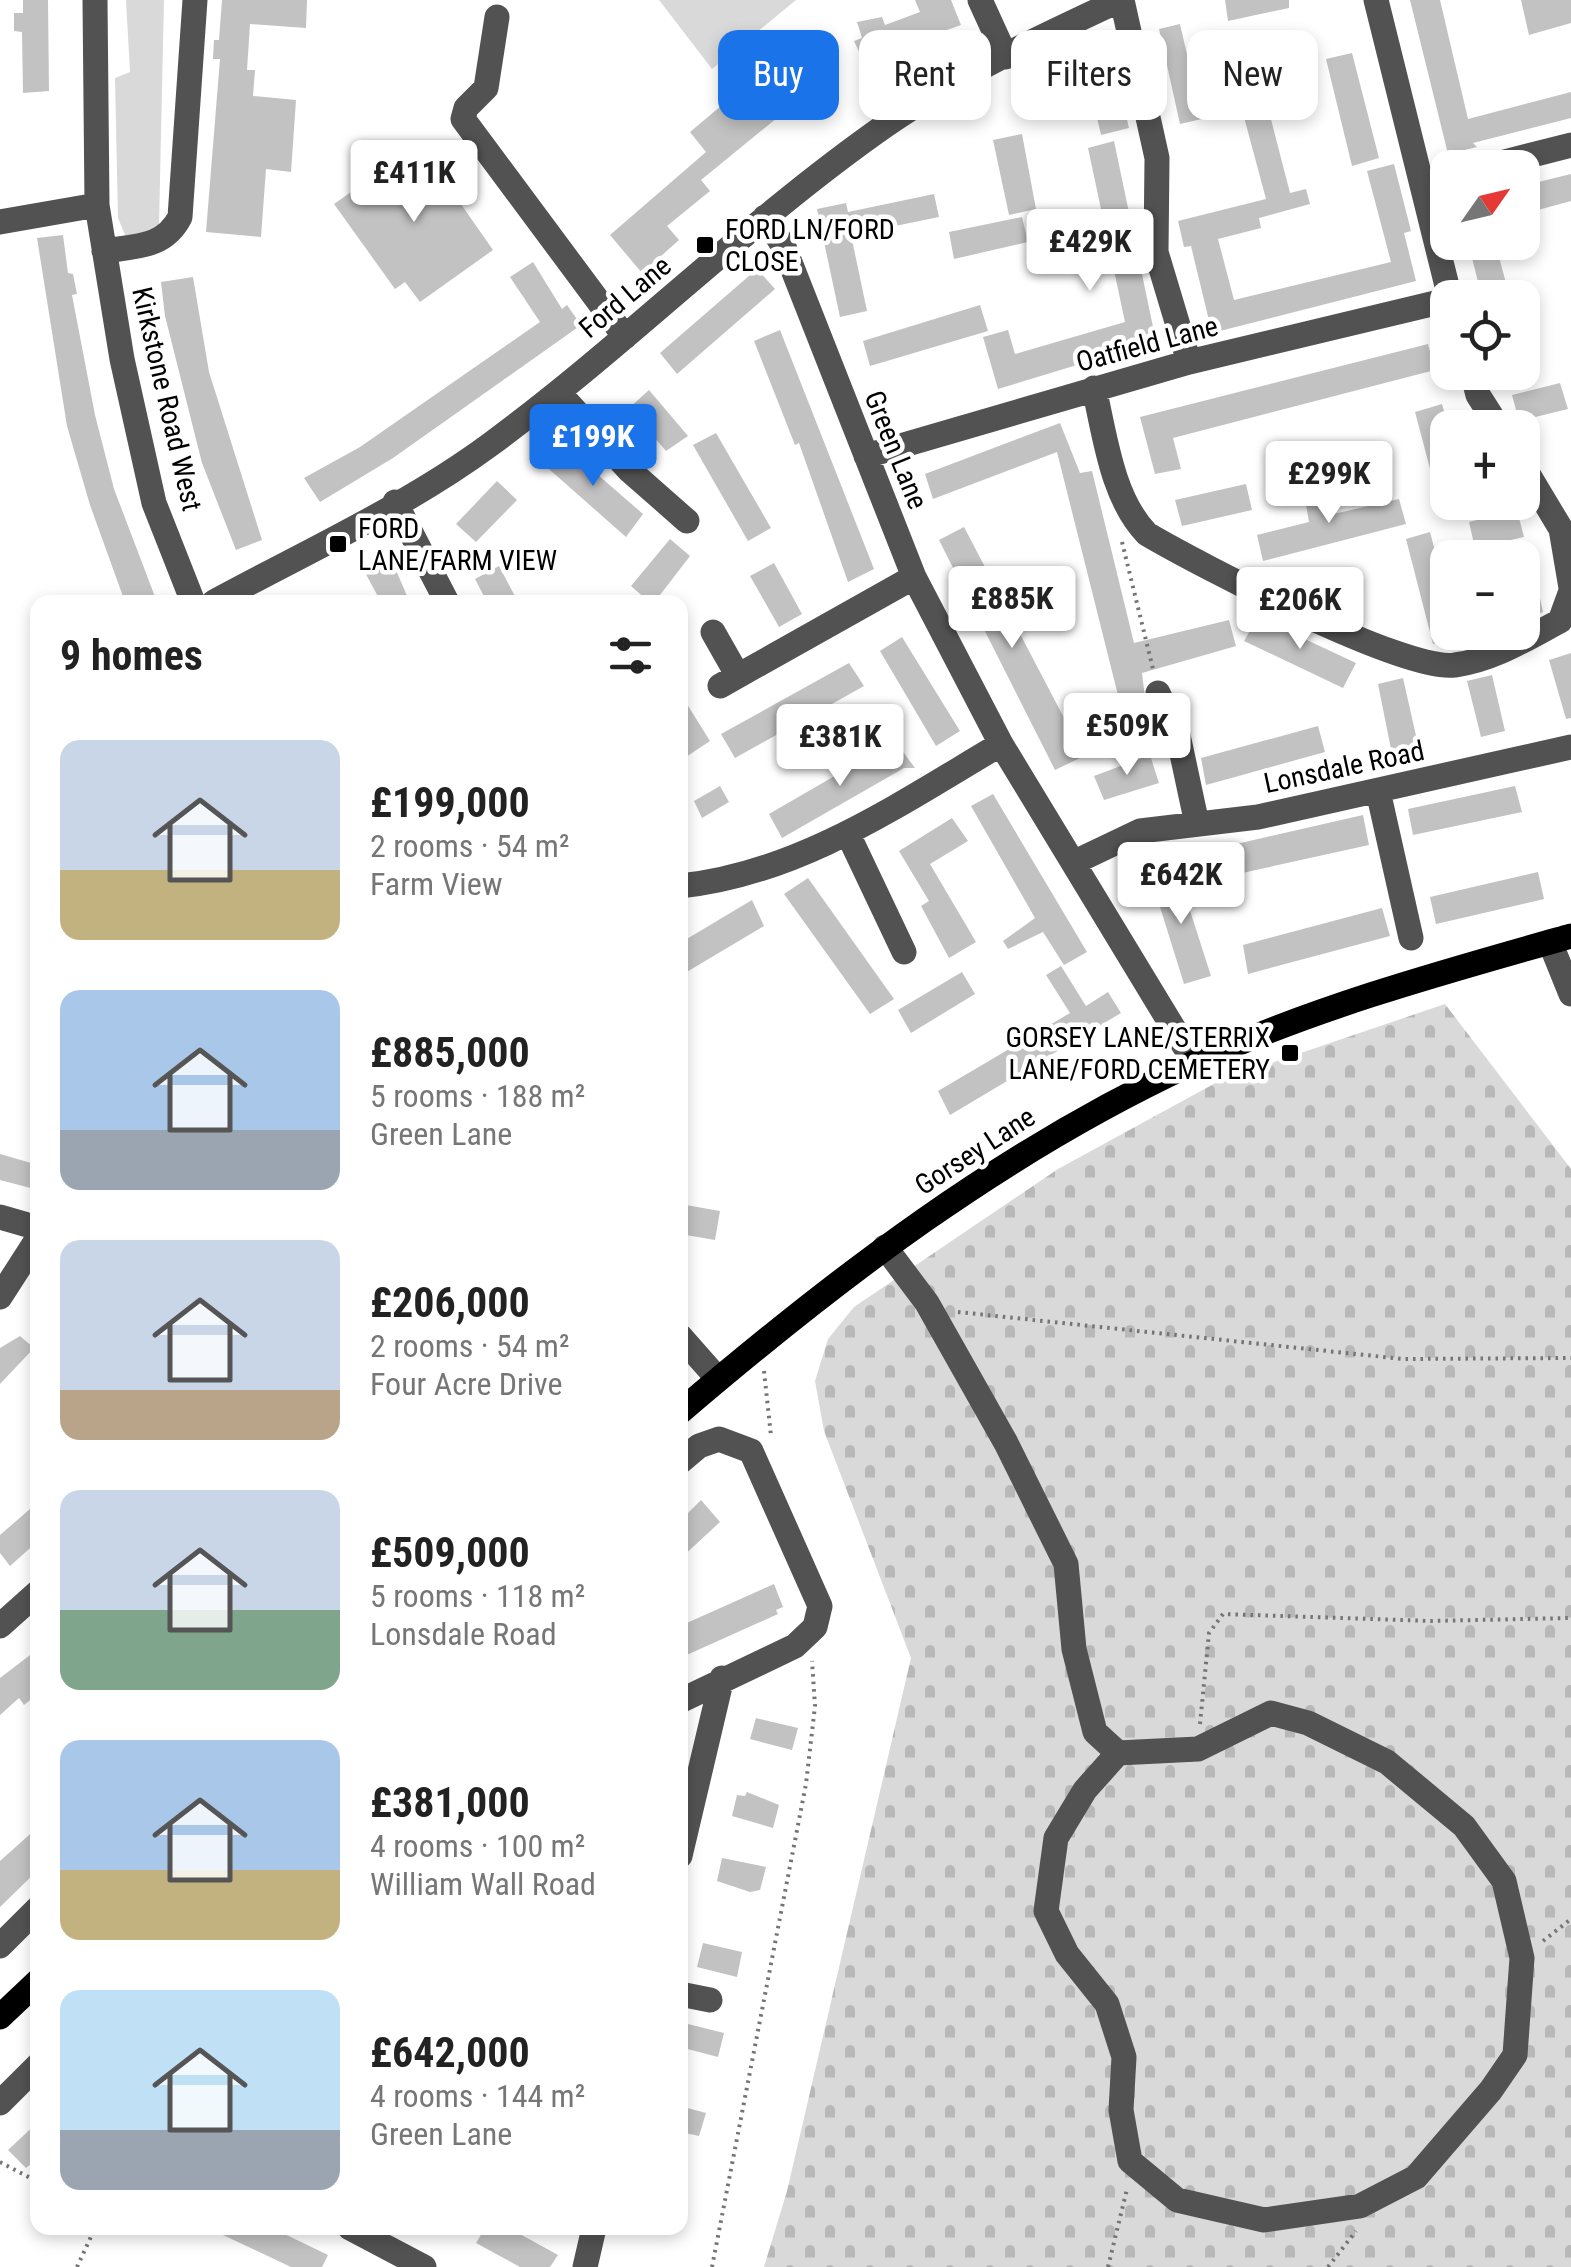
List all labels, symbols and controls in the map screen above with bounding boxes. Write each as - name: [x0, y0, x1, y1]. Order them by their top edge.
- chip: Buy: [718, 30, 839, 120]
- chip: Rent: [859, 30, 991, 120]
- chip: Filters: [1011, 30, 1167, 120]
- chip: New: [1187, 30, 1318, 120]
- pin: £411K: [344, 140, 484, 225]
- north arrow: [1430, 150, 1540, 260]
- map controls: [1430, 150, 1540, 650]
- text: £411K: [373, 153, 455, 191]
- pin: £429K: [1020, 209, 1160, 294]
- place label: FORD LN/FORD CLOSE: [725, 213, 895, 278]
- text: £429K: [1049, 222, 1131, 260]
- marker: FORD LN/FORD CLOSE: [694, 234, 716, 256]
- street label: Ford Lane: [573, 249, 677, 345]
- button: locate: [1430, 280, 1540, 390]
- street label: Kirkstone Road West: [125, 284, 209, 514]
- street label: Oatfield Lane: [1072, 309, 1222, 379]
- street label: Green Lane: [857, 386, 935, 514]
- pin: £199K: [523, 404, 663, 489]
- button: +: [1430, 410, 1540, 520]
- text: £199K: [552, 417, 634, 455]
- pin: £299K: [1259, 441, 1399, 526]
- text: £299K: [1288, 454, 1370, 492]
- place label: FORD LANE/FARM VIEW: [358, 512, 557, 577]
- marker: FORD LANE/FARM VIEW: [327, 533, 349, 555]
- button: −: [1430, 540, 1540, 650]
- pin: £885K: [942, 566, 1082, 651]
- pin: £206K: [1230, 567, 1370, 652]
- text: £885K: [971, 579, 1053, 617]
- text: £206K: [1259, 580, 1341, 618]
- icon: filters: [603, 628, 658, 683]
- text: 9 homes: [60, 631, 203, 680]
- pin: £509K: [1057, 693, 1197, 778]
- pin: £381K: [770, 704, 910, 789]
- text: £509K: [1086, 706, 1168, 744]
- text: £381K: [799, 717, 881, 755]
- street label: Lonsdale Road: [1261, 734, 1427, 800]
- text: £199,000: [370, 778, 530, 827]
- icon: home: [140, 780, 260, 900]
- text: 2 rooms · 54 m²: [370, 827, 569, 865]
- pin: £642K: [1111, 842, 1251, 927]
- text: £642K: [1140, 855, 1222, 893]
- text: Farm View: [370, 865, 502, 903]
- place label: GORSEY LANE/STERRIX LANE/FORD CEMETERY: [1005, 1021, 1270, 1086]
- text: £885,000: [370, 1028, 530, 1077]
- icon: home: [140, 1030, 260, 1150]
- marker: GORSEY LANE/STERRIX LANE/FORD CEMETERY: [1279, 1042, 1301, 1064]
- text: 5 rooms · 188 m²: [370, 1077, 585, 1115]
- street label: Gorsey Lane: [909, 1100, 1041, 1202]
- text: Green Lane: [370, 1115, 512, 1153]
- text: £206,000: [370, 1278, 530, 1327]
- icon: home: [140, 1280, 260, 1400]
- text: 2 rooms · 54 m²: [370, 1327, 569, 1365]
- text: Four Acre Drive: [370, 1365, 563, 1403]
- text: £509,000: [370, 1528, 530, 1577]
- icon: home: [140, 1530, 260, 1650]
- text: 5 rooms · 118 m²: [370, 1577, 585, 1615]
- text: Lonsdale Road: [370, 1615, 557, 1653]
- text: £381,000: [370, 1778, 530, 1827]
- icon: home: [140, 1780, 260, 1900]
- text: 4 rooms · 100 m²: [370, 1827, 585, 1865]
- text: William Wall Road: [370, 1865, 596, 1903]
- text: £642,000: [370, 2028, 530, 2077]
- icon: home: [140, 2030, 260, 2150]
- text: 4 rooms · 144 m²: [370, 2077, 585, 2115]
- text: Green Lane: [370, 2115, 512, 2153]

